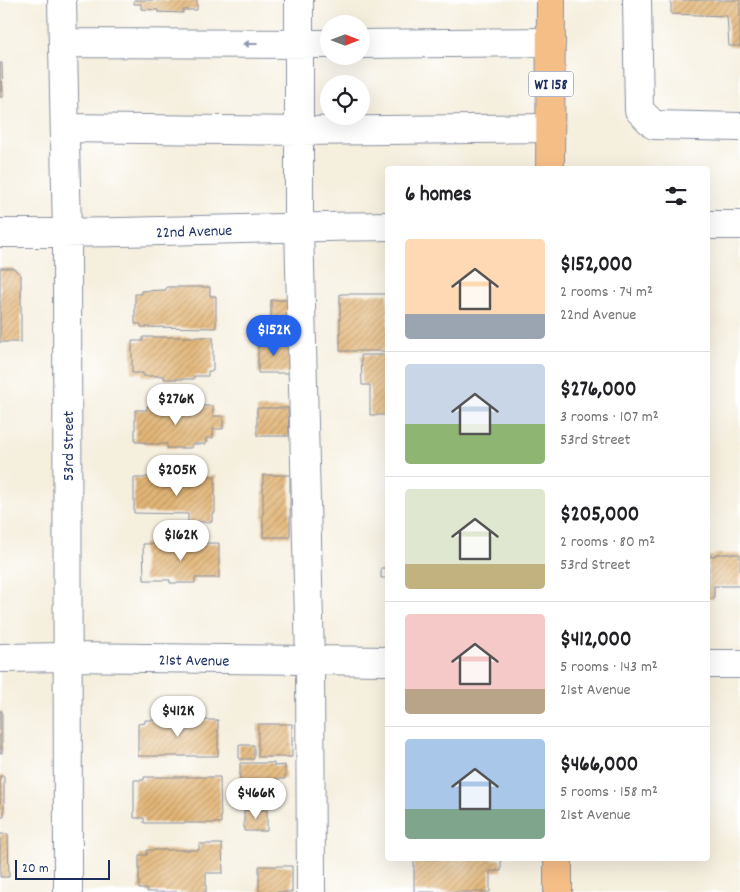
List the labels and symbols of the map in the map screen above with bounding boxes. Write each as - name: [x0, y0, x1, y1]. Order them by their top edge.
- north arrow: [320, 15, 370, 65]
- one-way arrow: [242, 40, 258, 48]
- road number: WI 158: [528, 72, 574, 96]
- street label: 22nd Avenue: [156, 220, 233, 245]
- pin: $152K: [239, 314, 309, 357]
- pin: $276K: [141, 384, 211, 426]
- street label: 53rd Street: [58, 411, 81, 481]
- pin: $205K: [142, 454, 212, 497]
- pin: $162K: [146, 520, 216, 562]
- street label: 21st Avenue: [158, 649, 229, 674]
- pin: $412K: [143, 696, 213, 738]
- pin: $466K: [221, 778, 291, 820]
- scale bar: [15, 857, 110, 880]

